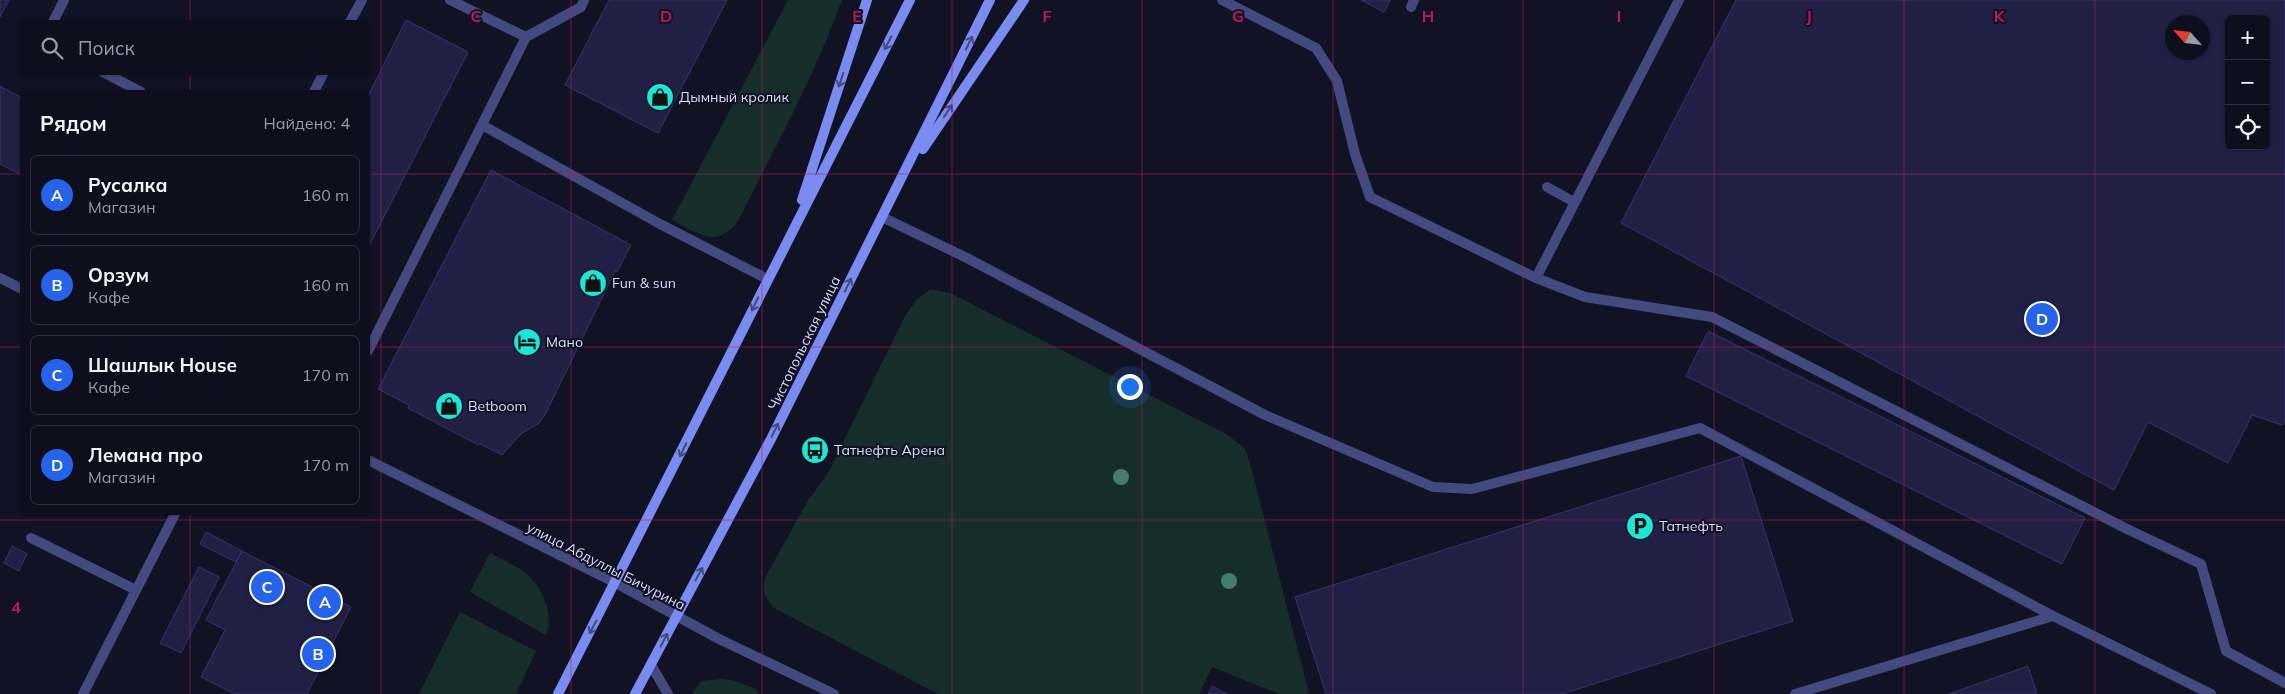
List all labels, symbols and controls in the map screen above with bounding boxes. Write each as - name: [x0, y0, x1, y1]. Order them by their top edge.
- text: C: [471, 6, 482, 26]
- text: D: [660, 6, 672, 26]
- text: E: [852, 6, 862, 26]
- text: F: [1042, 6, 1052, 26]
- text: G: [1232, 6, 1244, 26]
- text: H: [1422, 6, 1434, 26]
- text: I: [1617, 6, 1621, 26]
- text: J: [1806, 6, 1812, 26]
- text: K: [1994, 6, 2006, 26]
- north arrow: [2165, 15, 2210, 60]
- map controls: [2225, 15, 2270, 150]
- button: +: [2225, 15, 2270, 60]
- search box: [20, 20, 370, 75]
- icon: search: [38, 34, 66, 62]
- one-way arrow: [964, 35, 974, 50]
- text: Поиск: [78, 36, 135, 60]
- one-way arrow: [883, 36, 893, 51]
- button: −: [2225, 60, 2270, 105]
- one-way arrow: [836, 71, 845, 87]
- shop icon: Дымный кролик: [645, 82, 675, 112]
- place label: Дымный кролик: [679, 88, 789, 106]
- one-way arrow: [943, 104, 953, 118]
- button: locate: [2225, 105, 2270, 150]
- text: Рядом: [40, 110, 107, 136]
- text: Найдено: 4: [264, 113, 350, 133]
- text: Русалка: [88, 173, 167, 197]
- text: A: [51, 185, 63, 205]
- text: 160 m: [302, 185, 349, 205]
- text: Магазин: [88, 197, 156, 217]
- text: Орзум: [88, 263, 149, 287]
- shop icon: Fun & sun: [578, 268, 608, 298]
- street label: Чистопольская улица: [764, 273, 844, 413]
- place label: Fun & sun: [612, 274, 676, 292]
- text: B: [51, 275, 63, 295]
- text: 160 m: [302, 275, 349, 295]
- one-way arrow: [844, 278, 853, 293]
- text: Кафе: [88, 287, 130, 307]
- one-way arrow: [750, 297, 760, 312]
- pin: D: [2026, 300, 2058, 338]
- hotel icon: Мано: [512, 327, 542, 357]
- place label: Мано: [546, 333, 583, 351]
- text: Шашлык House: [88, 353, 237, 377]
- text: C: [52, 365, 62, 385]
- text: 170 m: [302, 365, 349, 385]
- your location: [1117, 374, 1143, 400]
- text: Кафе: [88, 377, 130, 397]
- shop icon: Betboom: [434, 391, 464, 421]
- place label: Betboom: [468, 397, 527, 415]
- one-way arrow: [771, 423, 781, 438]
- bus stop icon: Татнефть Арена: [800, 435, 830, 465]
- place label: Татнефть Арена: [834, 441, 945, 459]
- one-way arrow: [678, 442, 687, 457]
- text: Лемана про: [88, 443, 203, 467]
- text: D: [51, 455, 63, 475]
- text: 170 m: [302, 455, 349, 475]
- text: Магазин: [88, 467, 156, 487]
- parking icon: Татнефть: [1625, 511, 1655, 541]
- place label: Татнефть: [1659, 517, 1723, 535]
- street label: улица Абдуллы Бичурина: [524, 518, 688, 614]
- one-way arrow: [694, 566, 704, 581]
- pin: C: [251, 568, 283, 606]
- pin: A: [309, 583, 341, 621]
- text: 4: [11, 597, 21, 617]
- one-way arrow: [588, 619, 598, 634]
- one-way arrow: [660, 633, 669, 648]
- pin: B: [302, 635, 334, 673]

